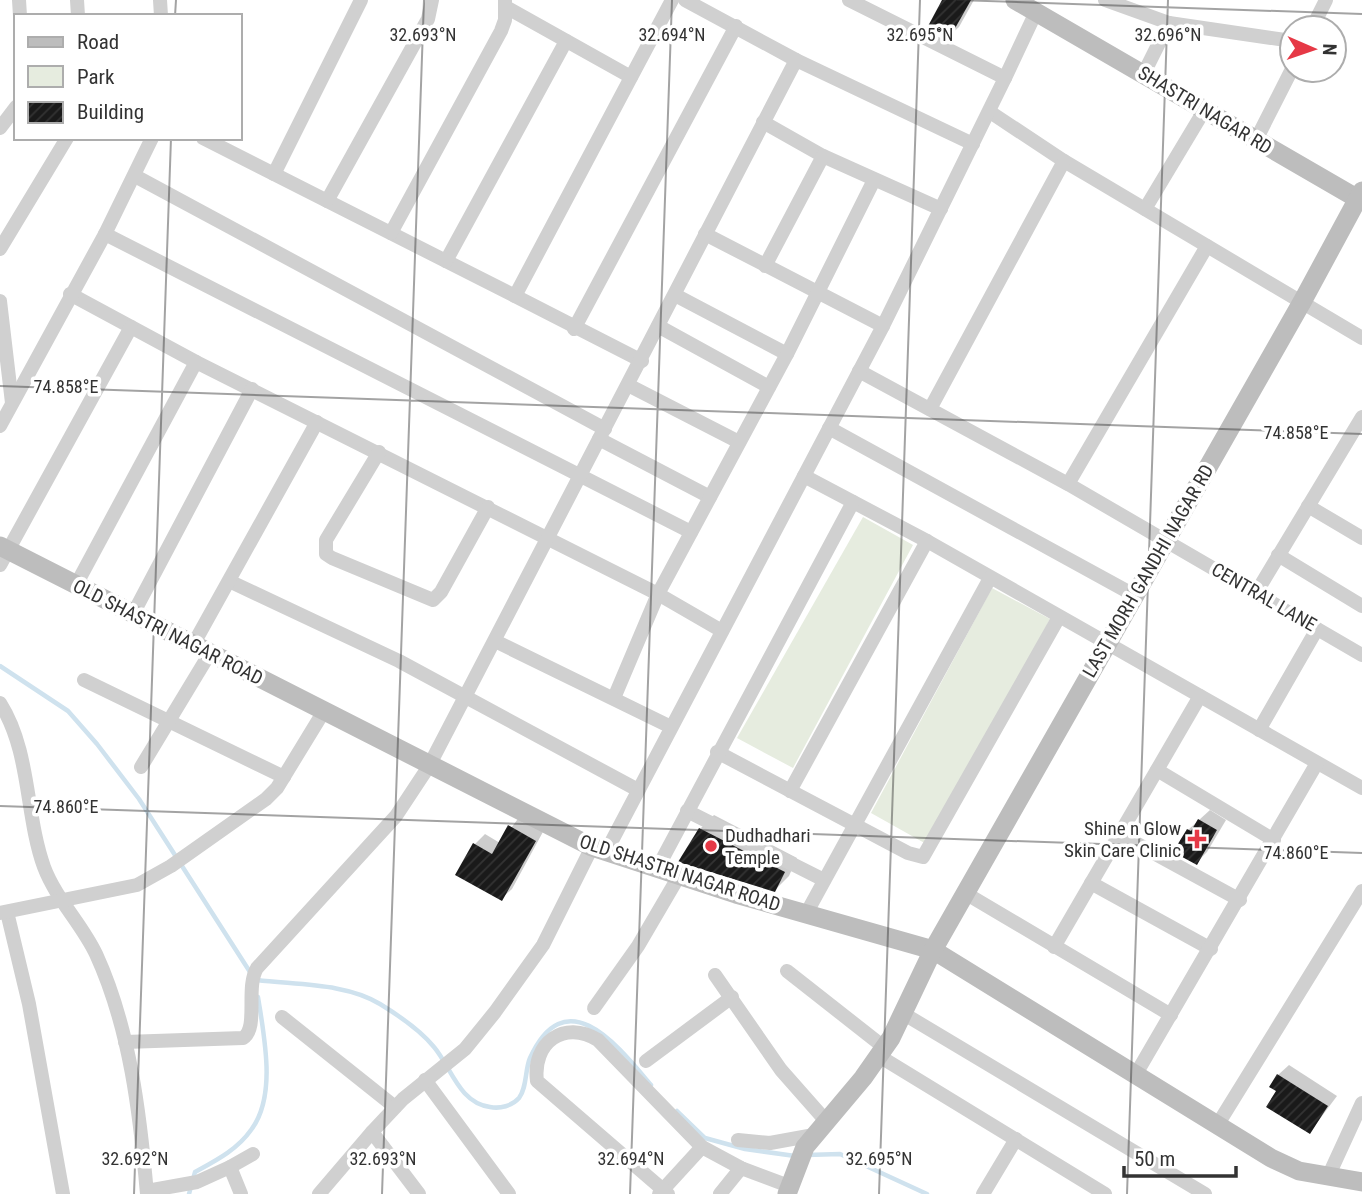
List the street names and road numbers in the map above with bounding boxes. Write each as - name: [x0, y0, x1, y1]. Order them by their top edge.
- street label: SHASTRI NAGAR RD: [1134, 61, 1276, 159]
- street label: LAST MORH GANDHI NAGAR RD: [1078, 460, 1218, 682]
- street label: CENTRAL LANE: [1207, 558, 1321, 636]
- street label: OLD SHASTRI NAGAR ROAD: [69, 574, 267, 690]
- street label: OLD SHASTRI NAGAR ROAD: [577, 830, 783, 916]

